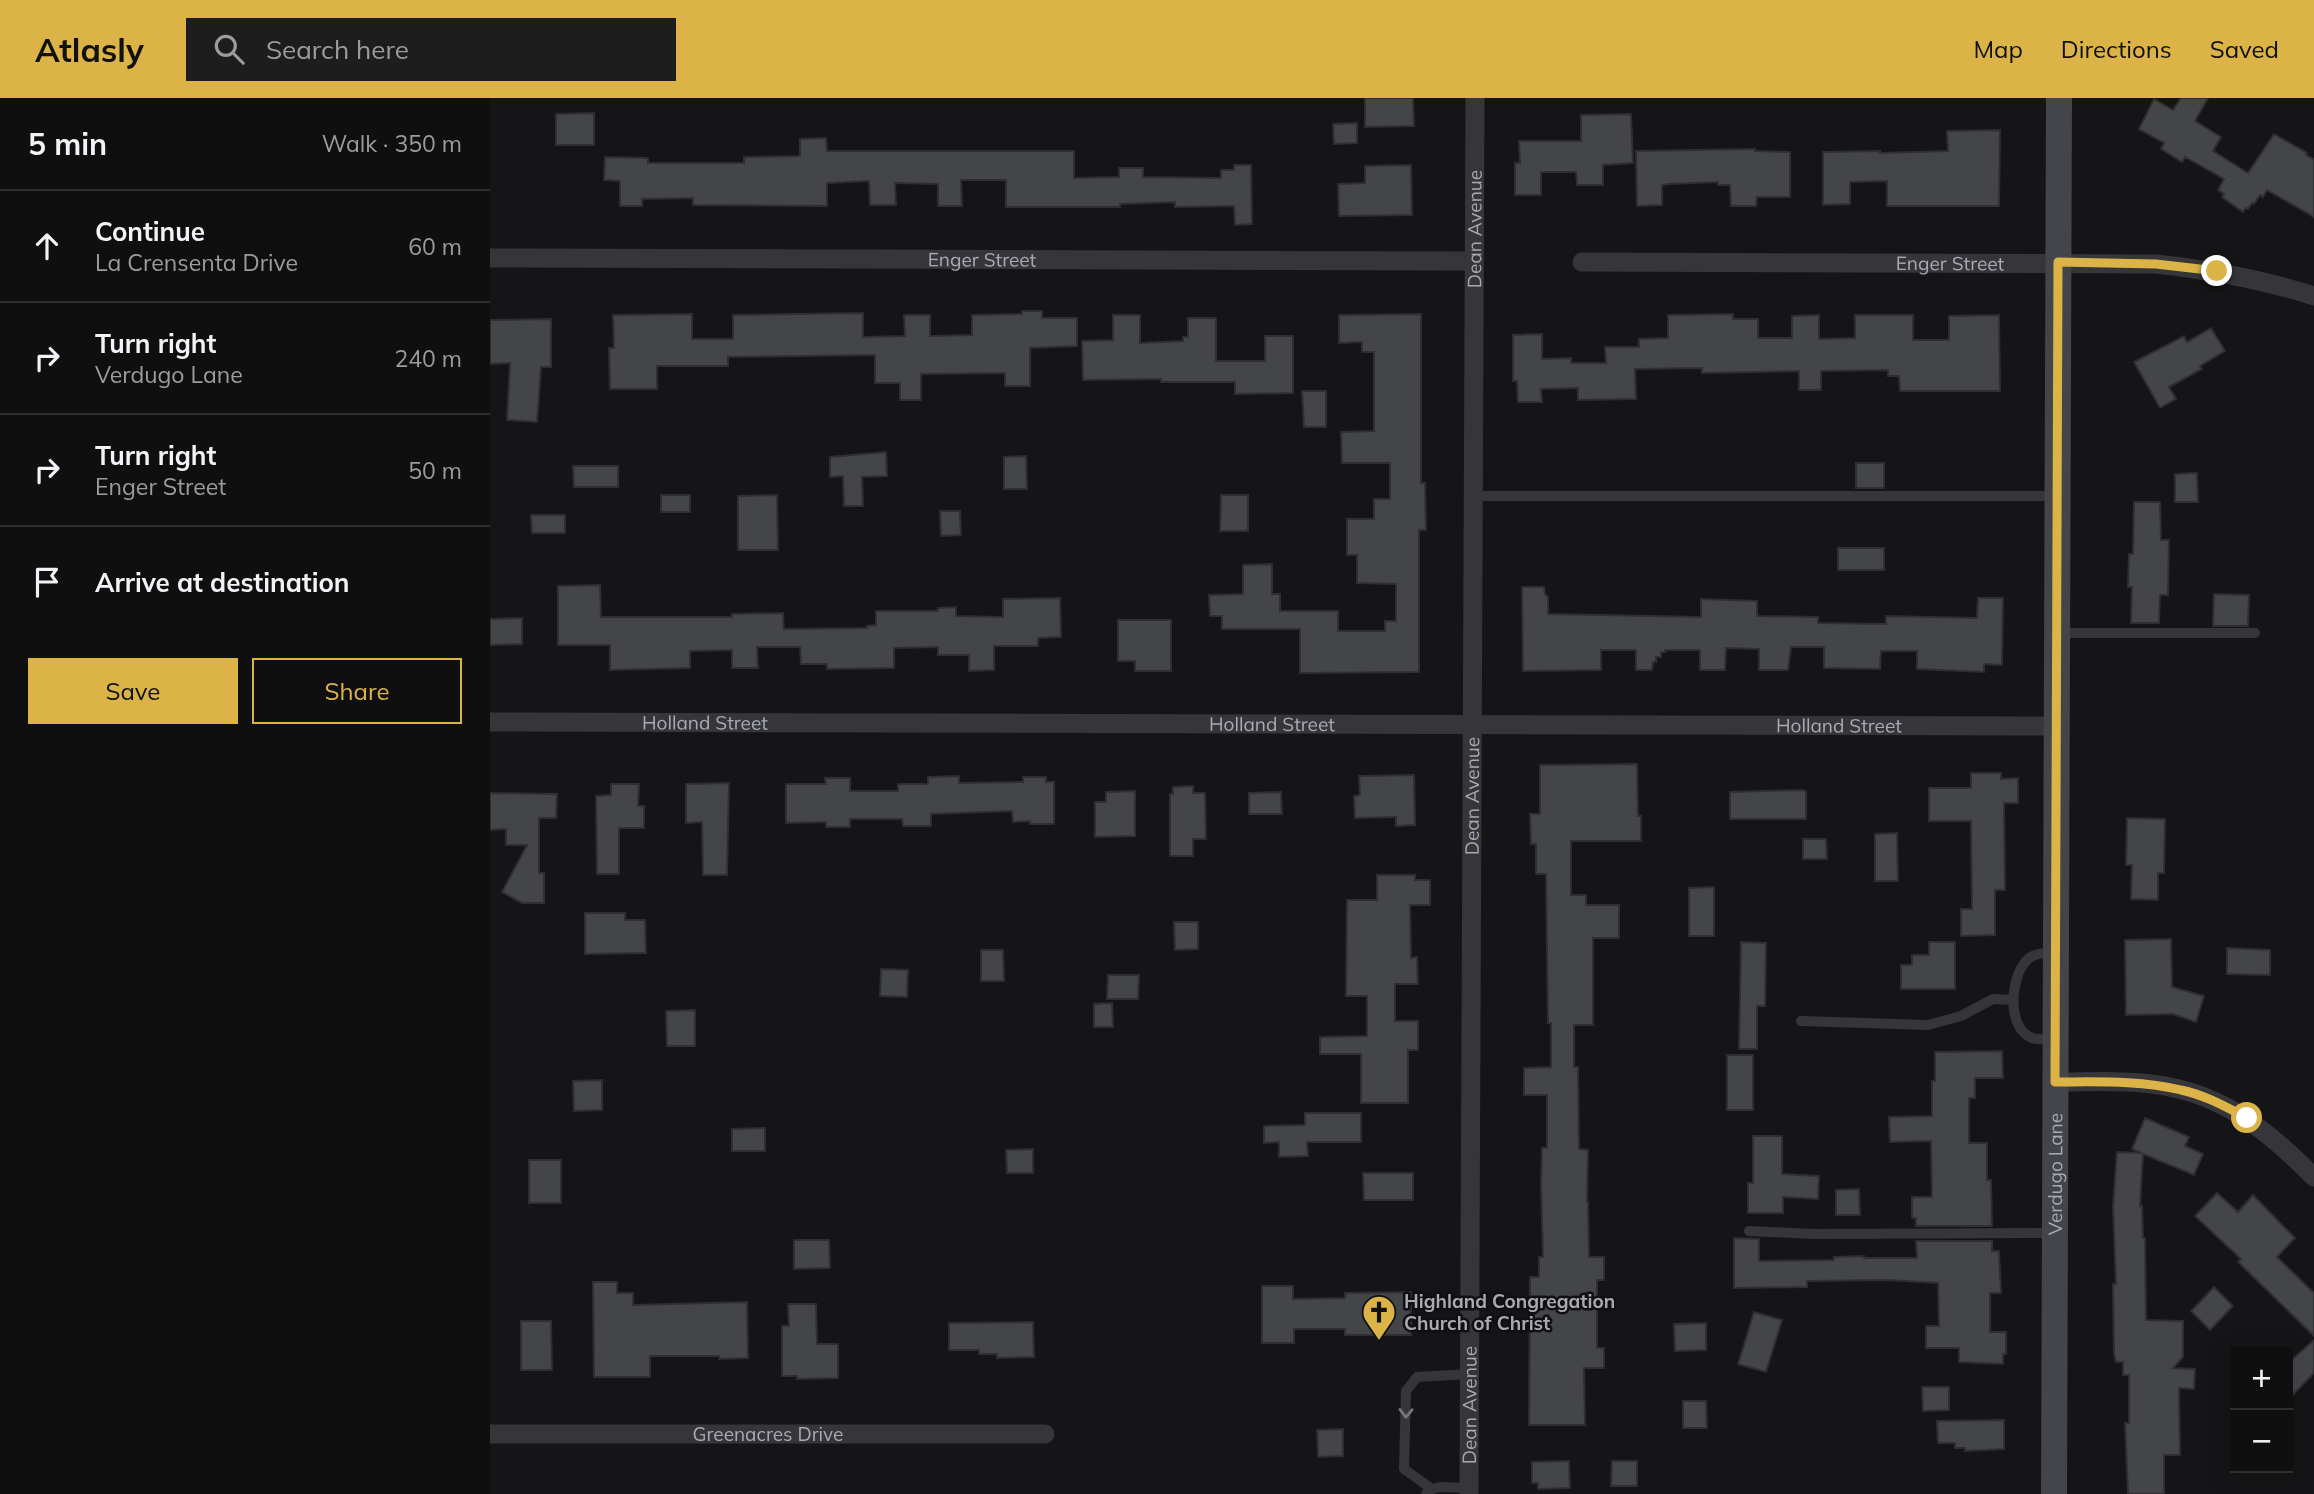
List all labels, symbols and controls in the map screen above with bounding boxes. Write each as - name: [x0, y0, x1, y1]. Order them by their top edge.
- search box: [186, 18, 676, 81]
- text: Atlasly: [35, 29, 144, 70]
- icon: search: [210, 30, 248, 68]
- text: Search here: [266, 33, 409, 66]
- text: Map: [1973, 34, 2023, 64]
- text: Directions: [2061, 34, 2172, 64]
- text: Saved: [2210, 34, 2279, 64]
- text: 5 min: [28, 125, 107, 163]
- text: Walk · 350 m: [322, 129, 462, 158]
- street label: Dean Avenue: [1462, 170, 1487, 288]
- text: Continue: [95, 215, 205, 248]
- icon: ahead: [28, 227, 66, 265]
- text: 60 m: [408, 232, 462, 261]
- street label: Enger Street: [928, 247, 1037, 272]
- text: La Crensenta Drive: [95, 248, 298, 277]
- street label: Enger Street: [1896, 251, 2005, 275]
- route end: [2201, 255, 2232, 286]
- text: Turn right: [95, 327, 216, 360]
- icon: right: [28, 339, 66, 377]
- text: 240 m: [394, 344, 462, 373]
- text: Verdugo Lane: [95, 360, 243, 389]
- text: Turn right: [95, 439, 216, 472]
- icon: right: [28, 451, 66, 489]
- text: 50 m: [408, 456, 462, 485]
- text: Enger Street: [95, 472, 226, 501]
- icon: arrive: [28, 563, 66, 601]
- text: Arrive at destination: [95, 566, 350, 599]
- button: Save: [28, 658, 238, 724]
- button: Share: [252, 658, 462, 724]
- street label: Holland Street: [642, 710, 768, 735]
- street label: Holland Street: [1209, 712, 1335, 736]
- street label: Holland Street: [1776, 713, 1902, 738]
- street label: Dean Avenue: [1460, 737, 1484, 855]
- route start: [2231, 1102, 2262, 1133]
- street label: Verdugo Lane: [2043, 1113, 2067, 1235]
- place label: Highland Congregation Church of Christ: [1404, 1289, 1615, 1335]
- church icon: Highland Congregation Church of Christ: [1360, 1293, 1398, 1342]
- street label: Dean Avenue: [1457, 1346, 1482, 1464]
- map controls: [2230, 1347, 2293, 1473]
- button: +: [2230, 1347, 2293, 1410]
- one-way arrow: [1398, 1408, 1413, 1419]
- button: −: [2230, 1410, 2293, 1473]
- street label: Greenacres Drive: [693, 1422, 843, 1446]

